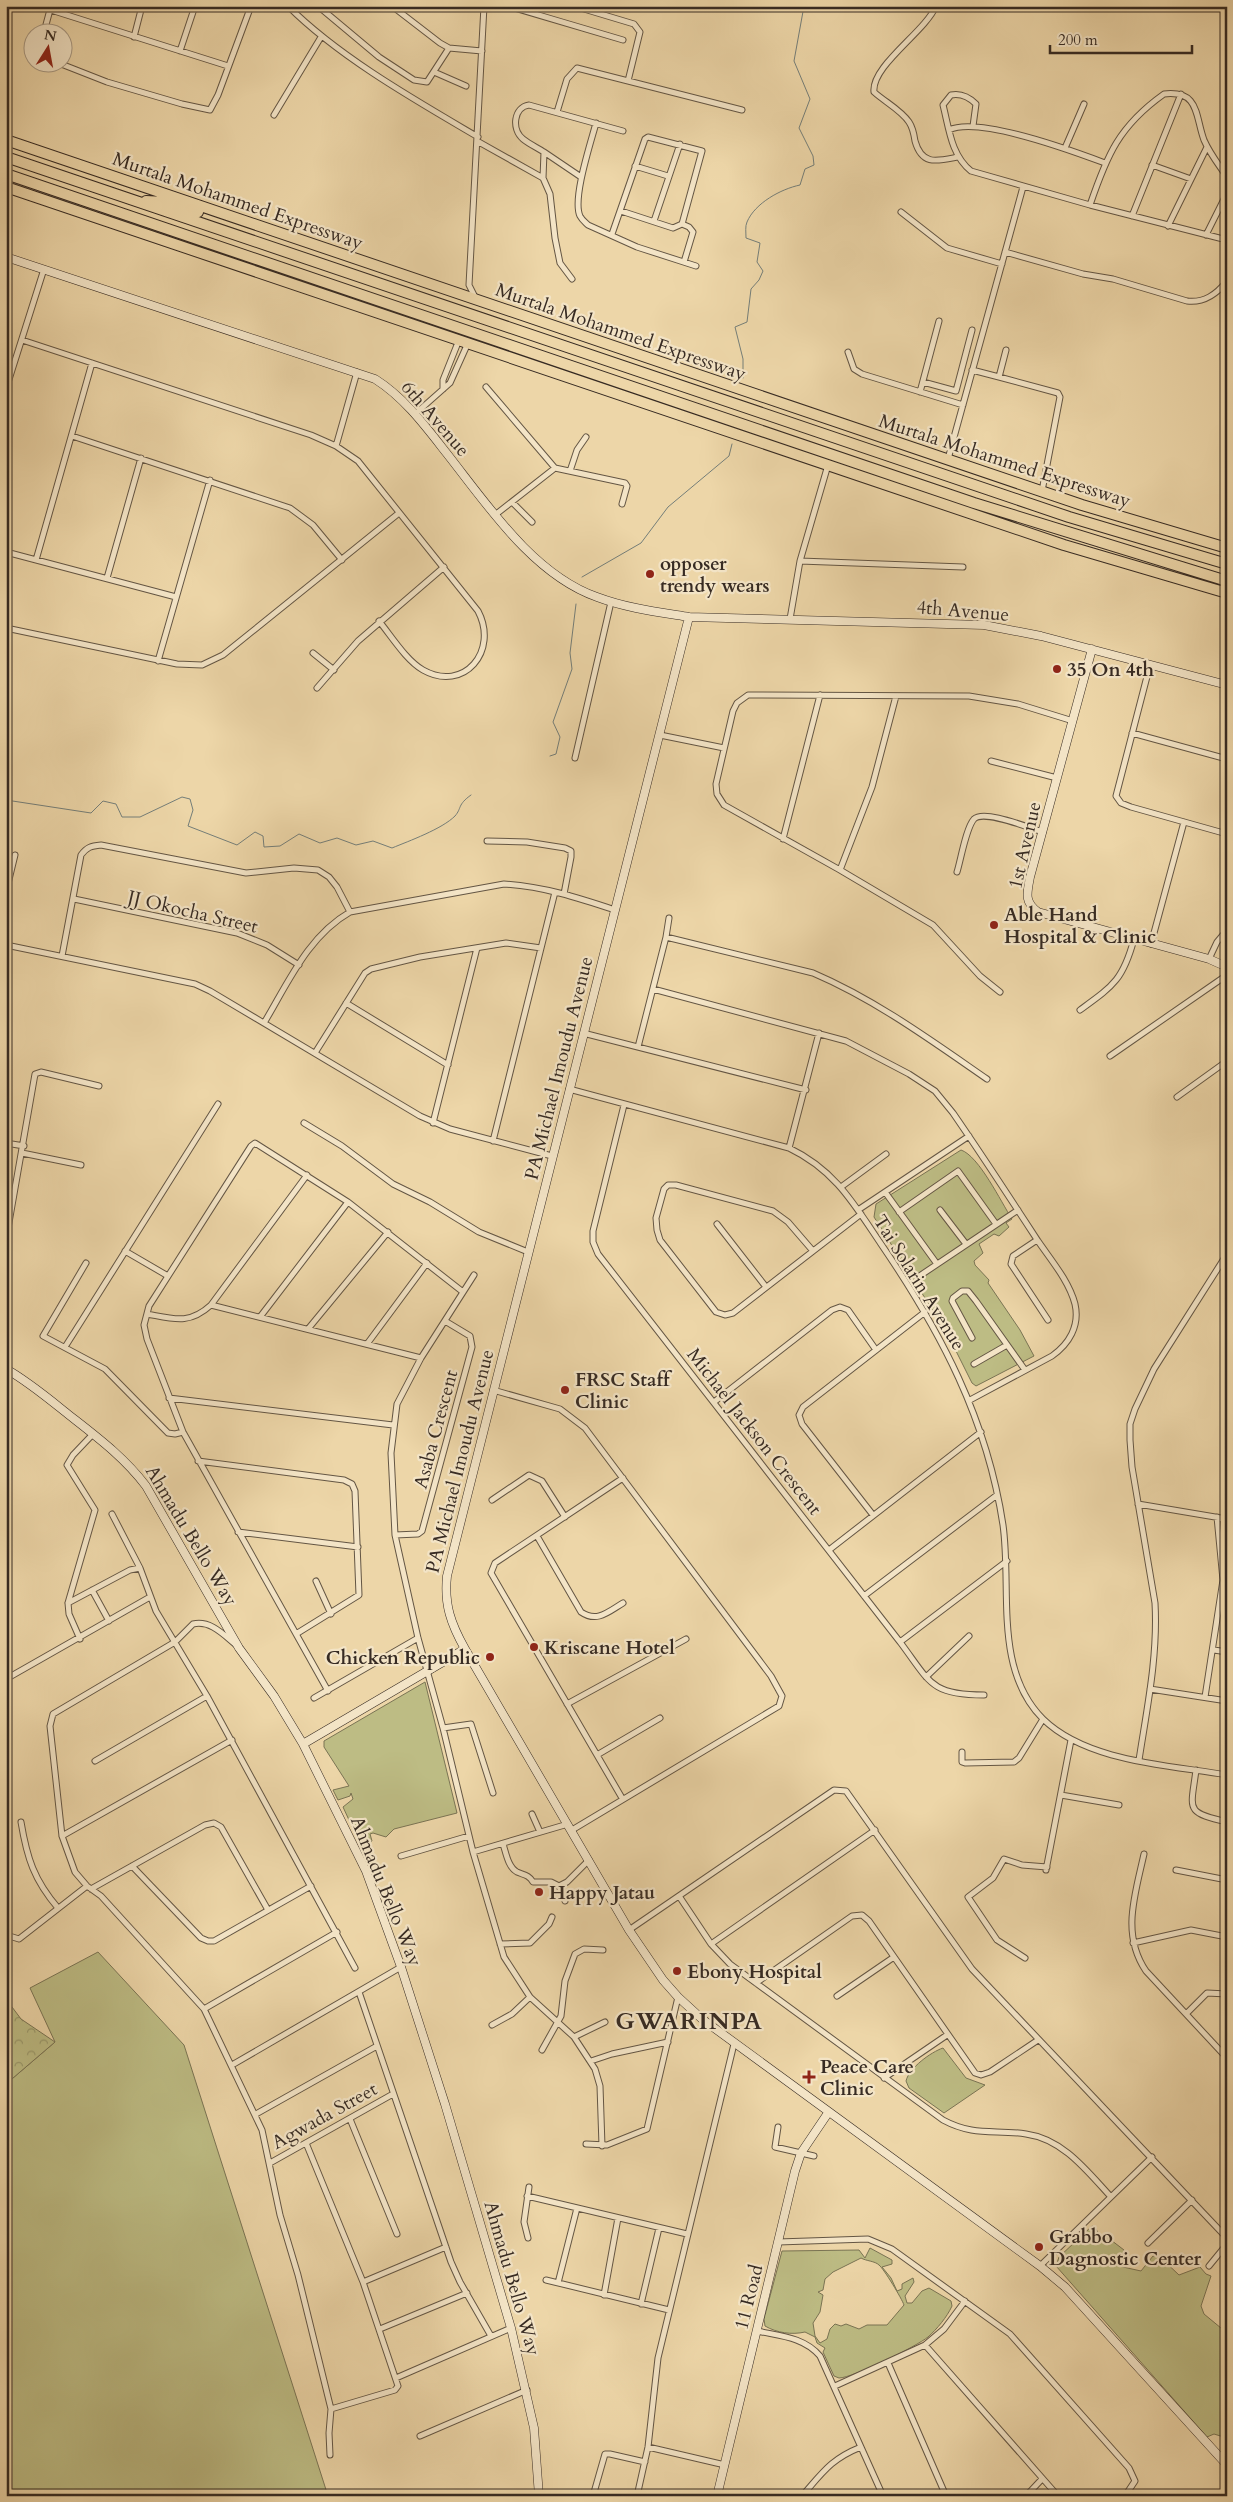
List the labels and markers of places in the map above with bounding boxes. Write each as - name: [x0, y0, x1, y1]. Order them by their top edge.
- place label: opposer trendy wears: [660, 551, 770, 599]
- marker: opposer trendy wears: [644, 568, 656, 580]
- place label: 35 On 4th: [1067, 657, 1154, 683]
- marker: 35 On 4th: [1051, 663, 1063, 675]
- place label: Able Hand Hospital & Clinic: [1004, 902, 1156, 950]
- marker: Able Hand Hospital & Clinic: [988, 919, 1000, 931]
- place label: FRSC Staff Clinic: [575, 1367, 673, 1415]
- marker: FRSC Staff Clinic: [559, 1384, 571, 1396]
- place label: Kriscane Hotel: [544, 1635, 675, 1661]
- marker: Kriscane Hotel: [528, 1641, 540, 1653]
- place label: Chicken Republic: [326, 1645, 480, 1671]
- marker: Chicken Republic: [484, 1651, 496, 1663]
- place label: Happy Jatau: [549, 1880, 655, 1906]
- marker: Happy Jatau: [533, 1886, 545, 1898]
- place label: Ebony Hospital: [687, 1959, 822, 1985]
- marker: Ebony Hospital: [671, 1965, 683, 1977]
- place label: Peace Care Clinic: [820, 2054, 914, 2102]
- marker: Peace Care Clinic: [802, 2070, 816, 2084]
- place label: Grabbo Dagnostic Center: [1049, 2224, 1201, 2272]
- marker: Grabbo Dagnostic Center: [1033, 2241, 1045, 2253]

